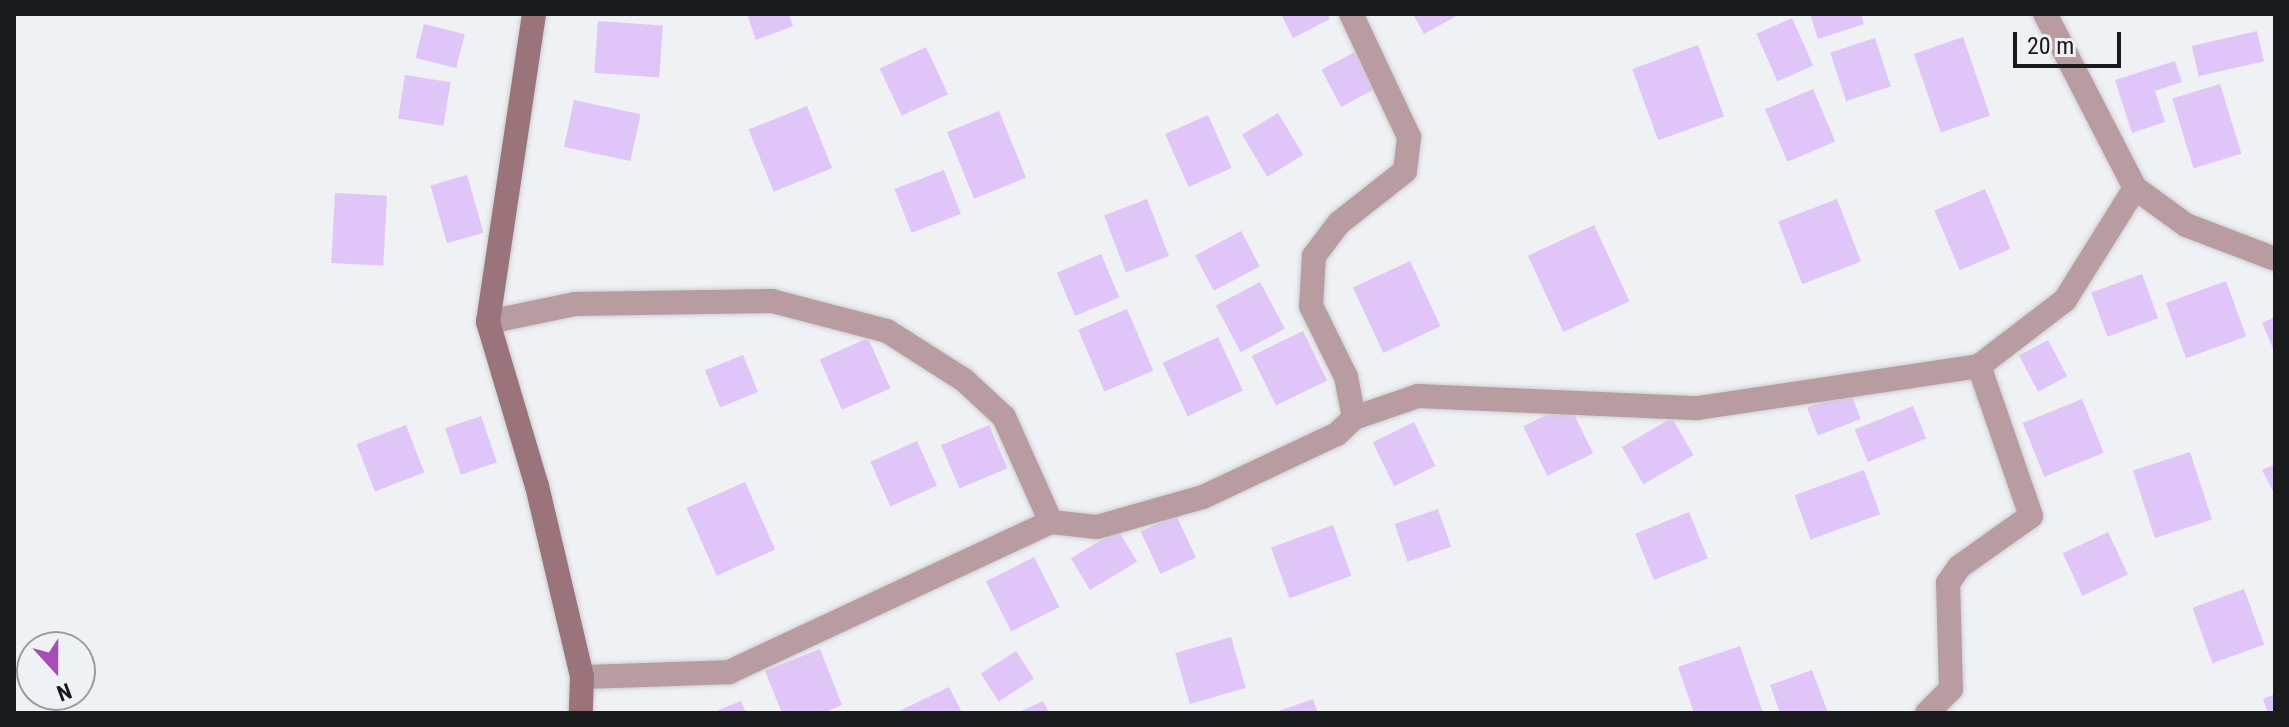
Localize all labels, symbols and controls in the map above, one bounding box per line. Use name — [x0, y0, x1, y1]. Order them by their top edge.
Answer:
scale bar — [2017, 16, 2125, 66]
text: 20 m — [2027, 32, 2074, 60]
north arrow — [16, 631, 96, 711]
text: N — [53, 678, 75, 706]

